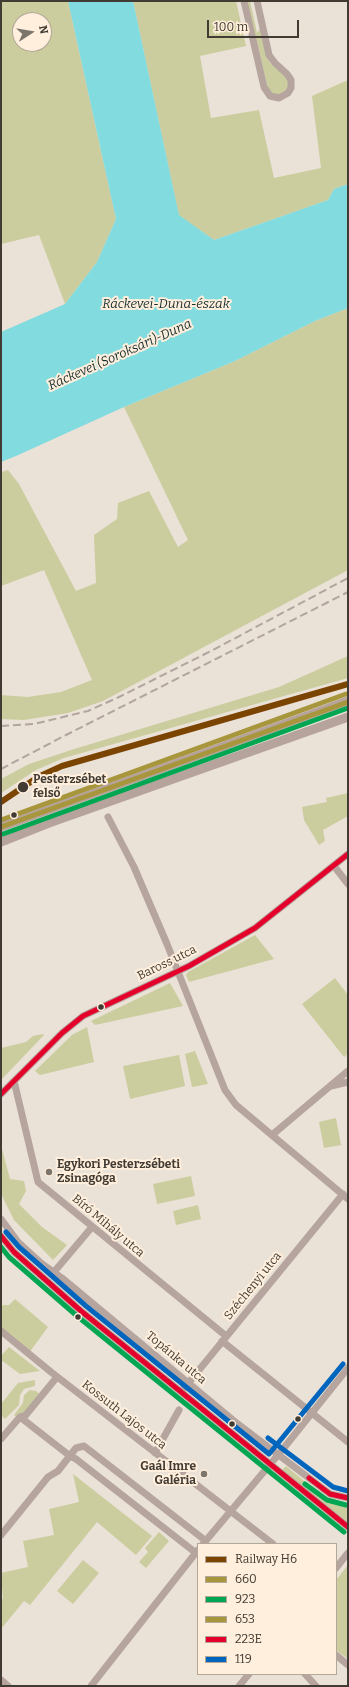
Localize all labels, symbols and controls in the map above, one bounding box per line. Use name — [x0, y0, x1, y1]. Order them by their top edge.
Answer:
north arrow — [12, 12, 52, 52]
scale bar — [209, 12, 301, 38]
text: 100 m — [214, 20, 248, 34]
text: N — [36, 24, 50, 35]
water label: Ráckevei-Duna-észak — [102, 296, 230, 312]
water label: Ráckevei (Soroksári)-Duna — [46, 316, 194, 394]
place label: Pesterzsébet felső — [33, 773, 106, 801]
marker: Pesterzsébet felső — [16, 780, 30, 794]
unlabelled marker — [9, 810, 19, 820]
street label: Baross utca — [135, 943, 199, 983]
unlabelled marker — [96, 1002, 106, 1012]
place label: Egykori Pesterzsébeti Zsinagóga — [57, 1158, 180, 1186]
marker: Egykori Pesterzsébeti Zsinagóga — [44, 1167, 54, 1177]
street label: Bíró Mihály utca — [69, 1192, 147, 1260]
street label: Széchenyi utca — [221, 1249, 285, 1323]
unlabelled marker — [73, 1312, 83, 1322]
street label: Topánka utca — [143, 1329, 209, 1387]
street label: Kossuth Lajos utca — [79, 1378, 169, 1452]
unlabelled marker — [293, 1414, 303, 1424]
unlabelled marker — [227, 1419, 237, 1429]
place label: Gaál Imre Galéria — [140, 1460, 196, 1488]
marker: Gaál Imre Galéria — [199, 1469, 209, 1479]
legend — [197, 1543, 337, 1675]
text: Railway H6 — [235, 1552, 297, 1566]
text: 660 — [235, 1572, 257, 1586]
text: 923 — [235, 1592, 255, 1606]
text: 653 — [235, 1612, 255, 1626]
text: 223E — [235, 1632, 262, 1646]
text: 119 — [235, 1652, 252, 1666]

